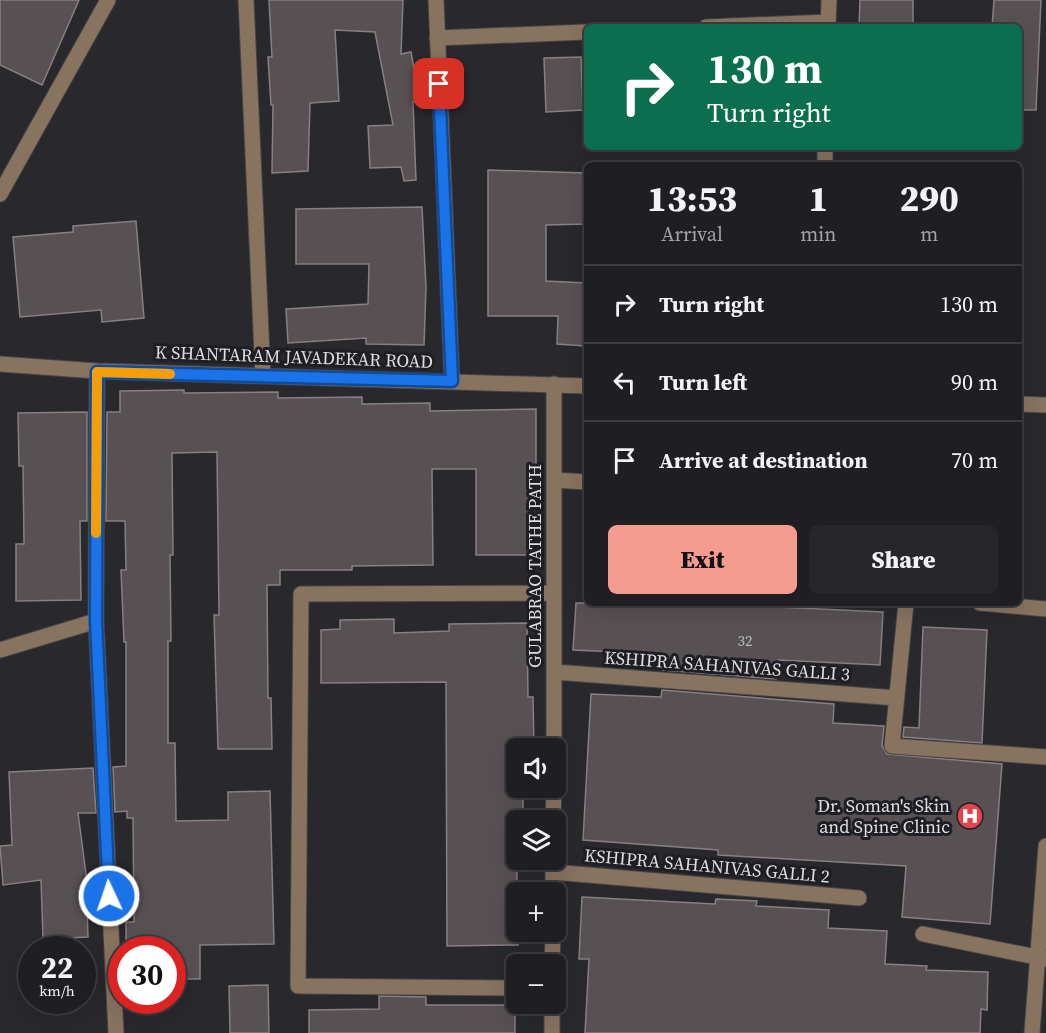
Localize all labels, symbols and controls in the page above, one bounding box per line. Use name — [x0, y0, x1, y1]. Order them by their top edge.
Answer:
text: 130 m — [707, 39, 822, 97]
icon: right — [608, 48, 686, 126]
pin — [413, 58, 464, 109]
icon: arrive — [422, 67, 455, 100]
text: Turn right — [707, 94, 831, 131]
text: 13:53 — [647, 174, 737, 223]
text: 1 — [808, 174, 828, 223]
text: 290 — [899, 174, 959, 223]
text: Arrival — [661, 220, 723, 248]
text: min — [800, 220, 836, 248]
text: m — [920, 220, 938, 248]
icon: right — [608, 288, 641, 321]
text: Turn right — [659, 289, 764, 319]
text: 130 m — [940, 289, 998, 319]
street label: K SHANTARAM JAVADEKAR ROAD — [154, 339, 434, 374]
icon: left — [608, 366, 641, 399]
text: Turn left — [659, 367, 747, 397]
text: 90 m — [951, 367, 998, 397]
icon: arrive — [608, 444, 641, 477]
text: Arrive at destination — [659, 445, 868, 475]
text: 70 m — [951, 445, 998, 475]
street label: GULABRAO TATHE PATH — [522, 464, 547, 668]
button: Exit — [608, 525, 797, 594]
button: Share — [809, 525, 998, 594]
house number: 32 — [737, 630, 753, 651]
street label: KSHIPRA SAHANIVAS GALLI 3 — [603, 644, 851, 687]
map controls — [506, 738, 566, 1014]
button: sound — [506, 738, 566, 798]
place label: Dr. Soman's Skin and Spine Clinic — [817, 793, 950, 839]
hospital icon: Dr. Soman's Skin and Spine Clinic — [955, 801, 985, 831]
button: layers — [506, 810, 566, 870]
street label: KSHIPRA SAHANIVAS GALLI 2 — [583, 842, 831, 889]
position arrow — [77, 864, 141, 928]
button: + — [506, 882, 566, 942]
speed limit sign: 30 — [108, 936, 186, 1014]
text: 22 — [41, 947, 73, 988]
button: − — [506, 954, 566, 1014]
text: km/h — [39, 980, 75, 1001]

